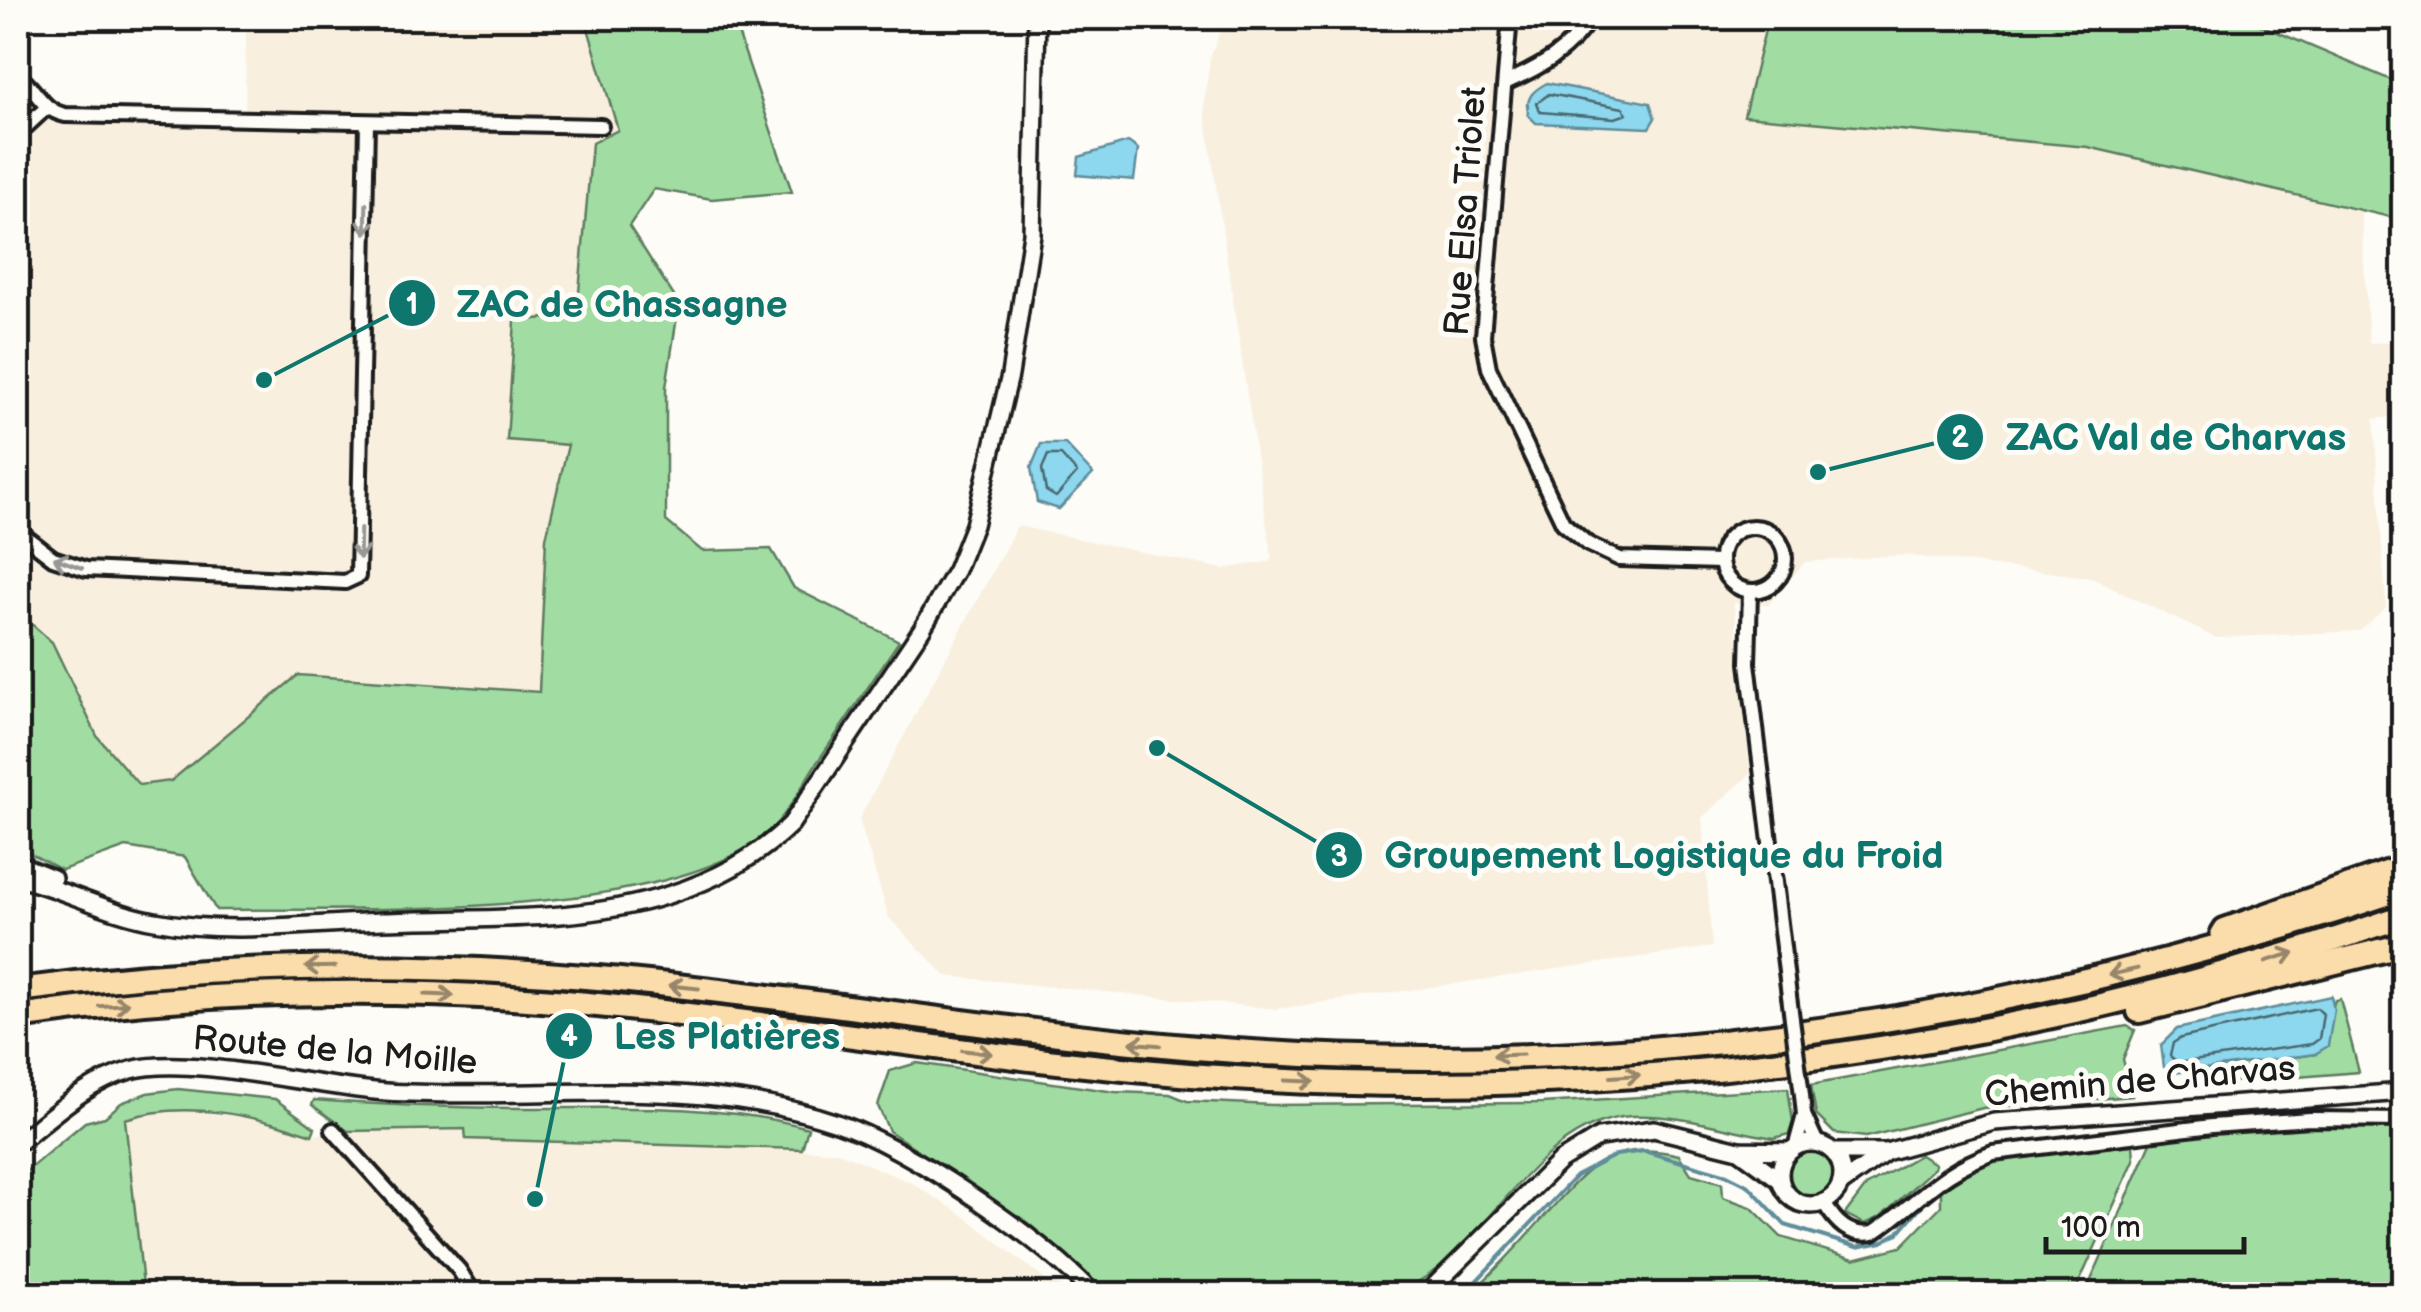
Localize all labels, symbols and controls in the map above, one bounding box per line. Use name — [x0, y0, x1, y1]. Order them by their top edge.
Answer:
street label: Rue Elsa Triolet — [1436, 85, 1496, 337]
one-way arrow — [356, 203, 375, 235]
callout: ZAC de Chassagne — [387, 269, 808, 337]
text: ZAC de Chassagne — [456, 283, 788, 328]
text: 1 — [406, 287, 418, 323]
callout: ZAC Val de Charvas — [1935, 403, 2367, 471]
text: ZAC Val de Charvas — [2006, 416, 2346, 461]
text: 2 — [1951, 420, 1969, 456]
one-way arrow — [350, 526, 370, 559]
one-way arrow — [54, 553, 85, 571]
callout: Groupement Logistique du Froid — [1314, 821, 1963, 889]
text: Groupement Logistique du Froid — [1385, 834, 1943, 879]
text: 3 — [1330, 839, 1348, 875]
one-way arrow — [2264, 947, 2295, 965]
one-way arrow — [304, 958, 336, 976]
one-way arrow — [2108, 964, 2140, 982]
one-way arrow — [668, 977, 701, 996]
one-way arrow — [422, 986, 454, 1005]
one-way arrow — [98, 996, 130, 1015]
callout: Les Platières — [544, 1002, 860, 1070]
text: Les Platières — [614, 1015, 840, 1060]
street label: Route de la Moille — [191, 1017, 479, 1085]
text: 4 — [560, 1019, 578, 1055]
one-way arrow — [1130, 1034, 1162, 1053]
one-way arrow — [960, 1043, 992, 1062]
one-way arrow — [1493, 1046, 1525, 1065]
street label: Chemin de Charvas — [1983, 1047, 2297, 1117]
one-way arrow — [1609, 1066, 1641, 1085]
one-way arrow — [1284, 1072, 1316, 1091]
scale bar — [2046, 1192, 2244, 1254]
text: 100 m — [2061, 1210, 2141, 1246]

